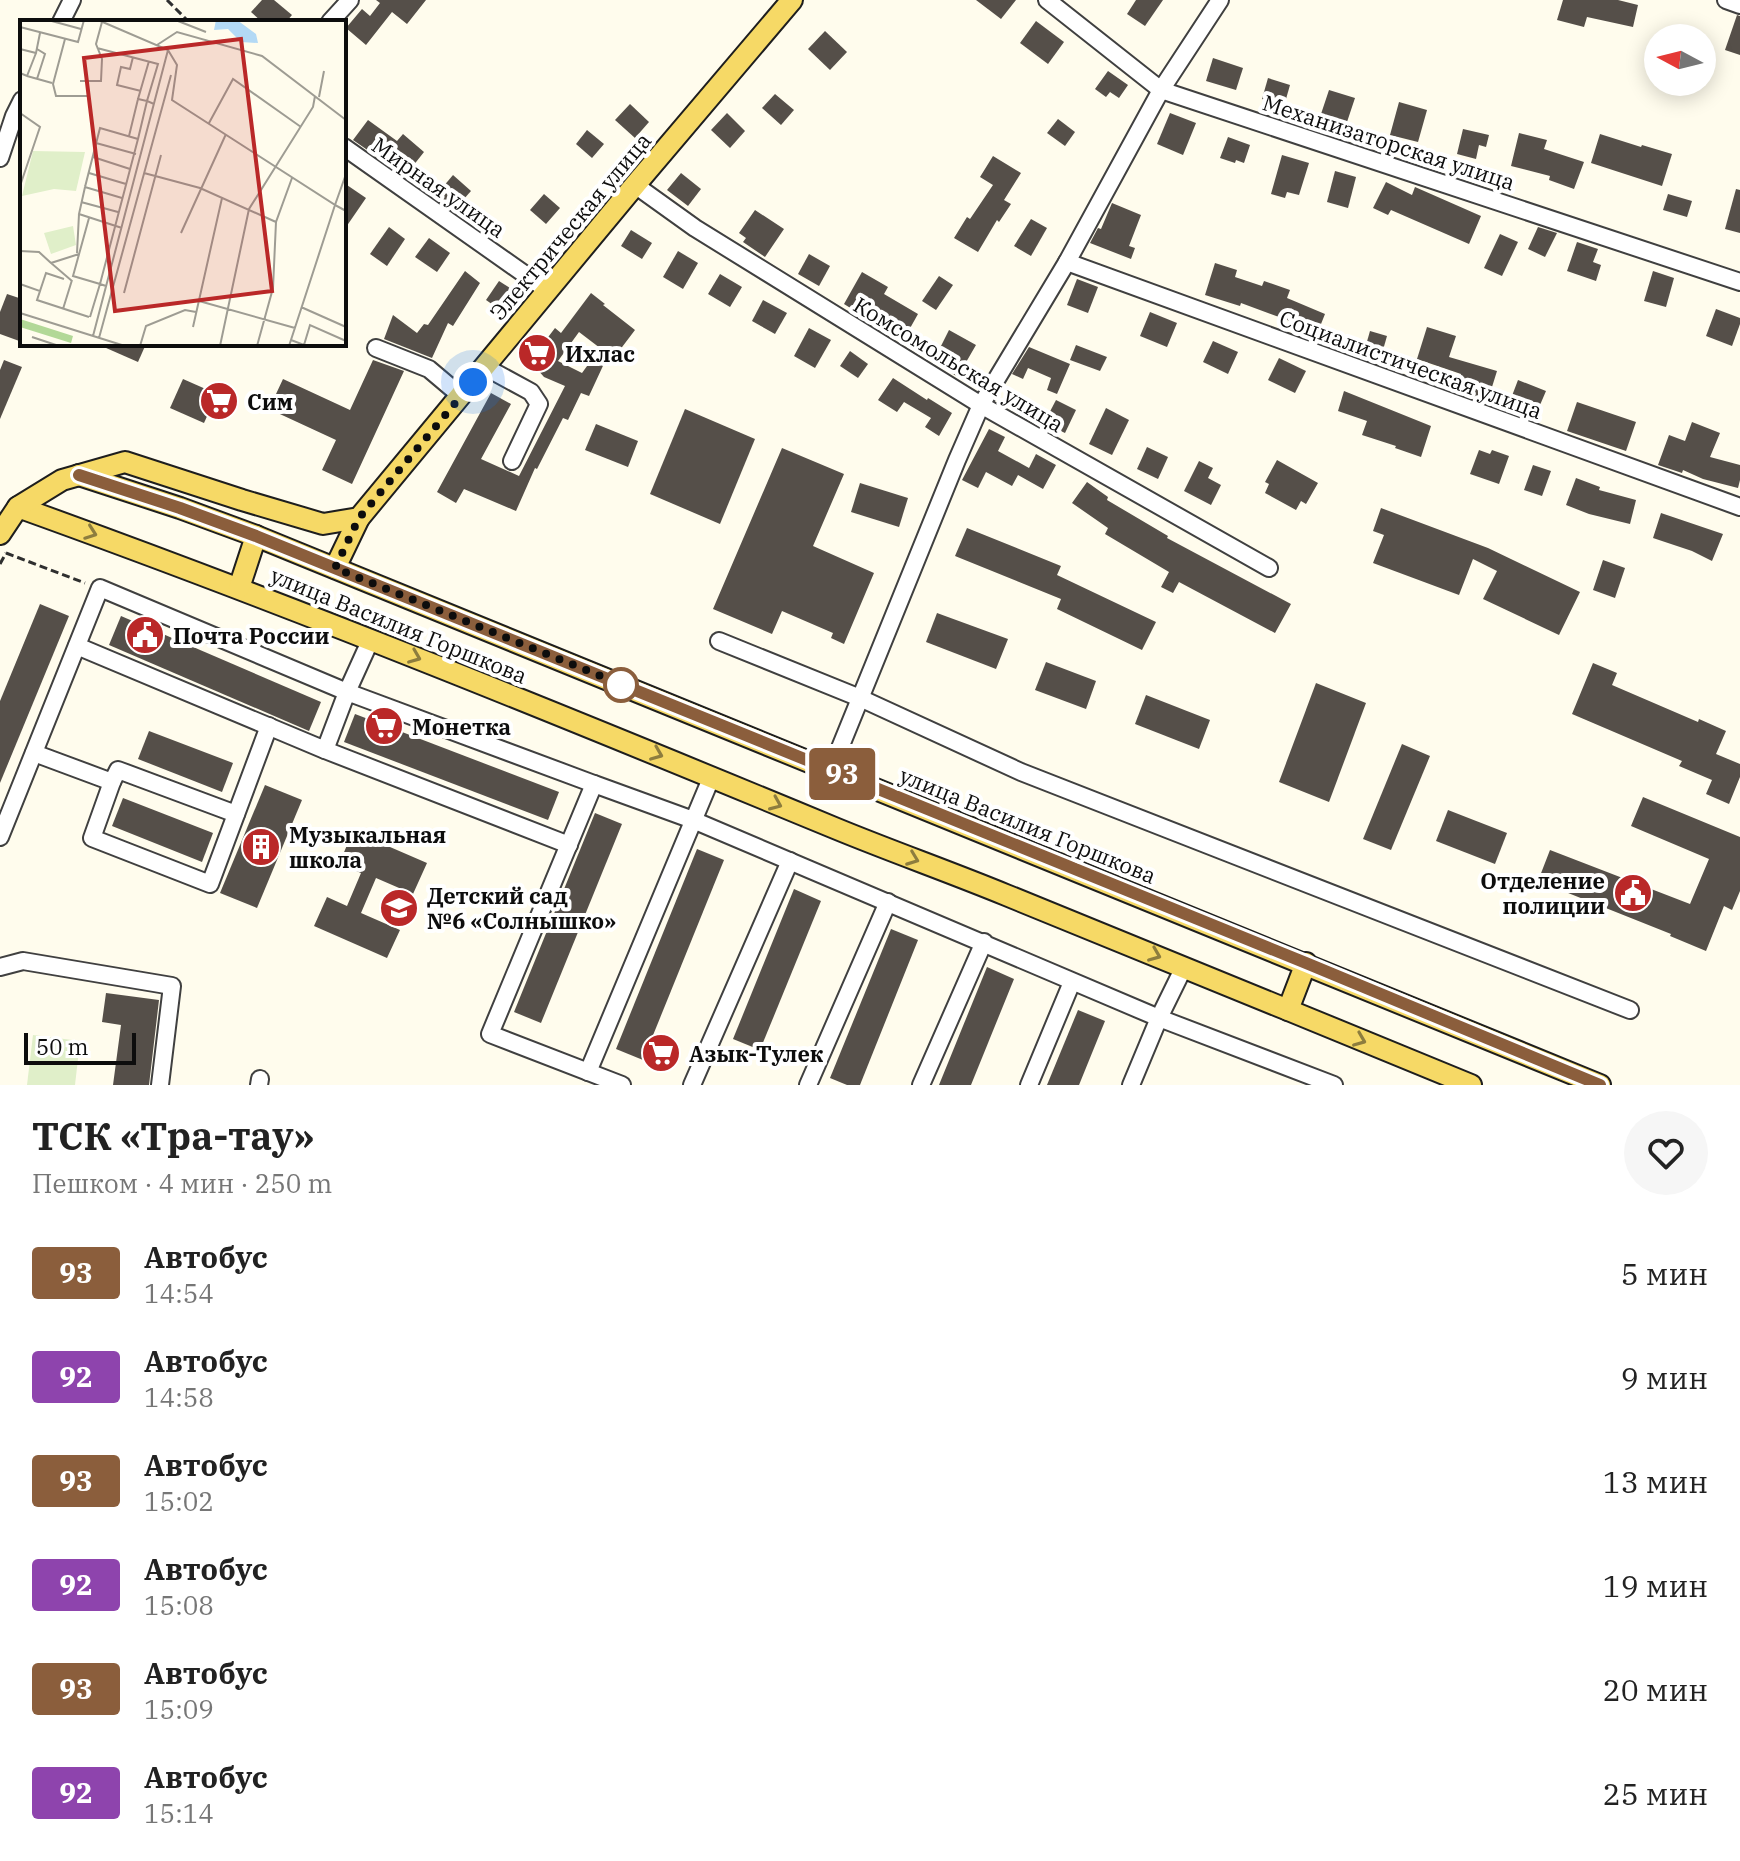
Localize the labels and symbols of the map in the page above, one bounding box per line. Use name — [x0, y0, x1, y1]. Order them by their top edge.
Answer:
inset map — [20, 20, 346, 346]
north arrow — [1644, 24, 1716, 96]
street label: Механизаторская улица — [1259, 87, 1519, 197]
street label: Электрическая улица — [483, 126, 657, 326]
street label: Мирная улица — [366, 130, 512, 244]
street label: Комсомольская улица — [848, 290, 1070, 438]
street label: Социалистическая улица — [1276, 303, 1546, 425]
supermarket icon: Ихлас — [516, 332, 558, 374]
place label: Ихлас — [565, 339, 635, 368]
your location — [453, 362, 493, 402]
supermarket icon: Сим — [198, 380, 240, 422]
place label: Сим — [247, 387, 293, 416]
one-way arrow — [84, 523, 98, 540]
street label: улица Василия Горшкова — [266, 560, 532, 690]
public building icon: Почта России — [124, 614, 166, 656]
place label: Почта России — [173, 621, 330, 650]
one-way arrow — [407, 647, 421, 664]
unlabelled marker — [604, 668, 638, 702]
supermarket icon: Монетка — [363, 705, 405, 747]
place label: Монетка — [412, 712, 511, 741]
one-way arrow — [649, 744, 663, 761]
line badge: 93 — [806, 748, 878, 800]
street label: улица Василия Горшкова — [895, 760, 1161, 890]
one-way arrow — [768, 794, 782, 810]
place label: Музыкальная школа — [289, 820, 446, 874]
building icon: Музыкальная школа — [240, 826, 282, 868]
one-way arrow — [905, 849, 919, 866]
place label: Отделение полиции — [1480, 866, 1605, 920]
public building icon: Отделение полиции — [1612, 872, 1654, 914]
place label: Детский сад №6 «Солнышко» — [427, 881, 616, 935]
school or university icon: Детский сад №6 «Солнышко» — [378, 887, 420, 929]
one-way arrow — [1147, 946, 1161, 962]
scale bar — [24, 1029, 136, 1065]
one-way arrow — [1352, 1030, 1366, 1046]
supermarket icon: Азык-Тулек — [640, 1032, 682, 1074]
place label: Азык-Тулек — [689, 1039, 824, 1068]

